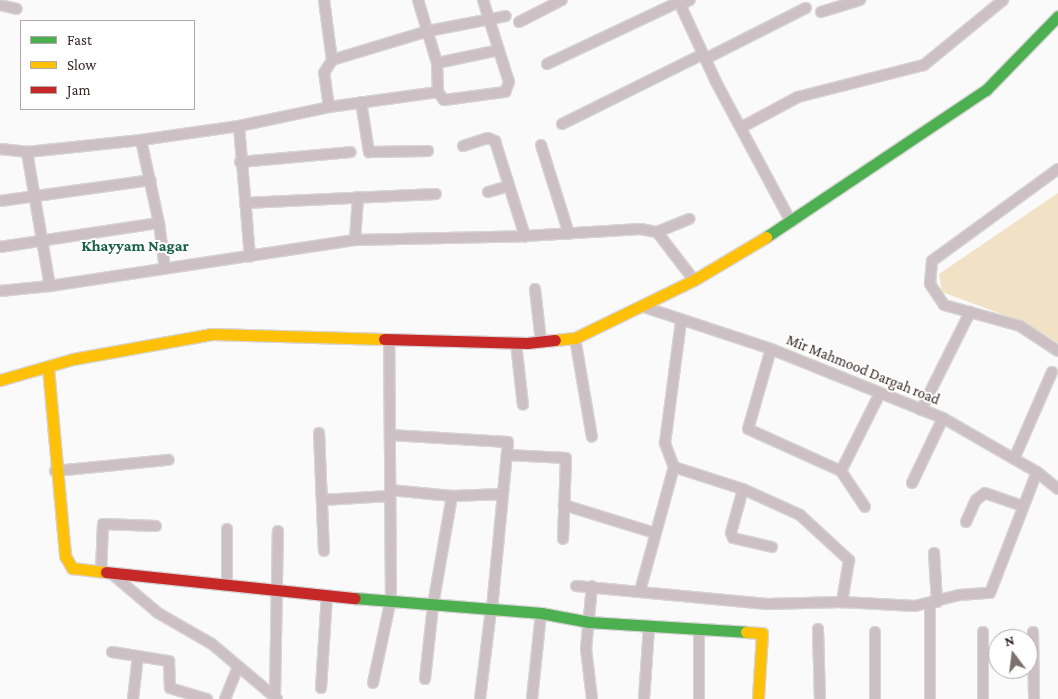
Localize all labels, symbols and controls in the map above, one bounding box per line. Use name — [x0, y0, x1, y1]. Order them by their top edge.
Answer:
legend — [20, 20, 195, 110]
text: Fast — [67, 32, 92, 48]
text: Slow — [67, 57, 96, 73]
text: Jam — [67, 82, 90, 98]
district label: Khayyam Nagar — [81, 236, 189, 256]
street label: Mir Mahmood Dargah road — [784, 331, 942, 409]
north arrow — [988, 629, 1038, 679]
text: N — [1003, 632, 1016, 649]

